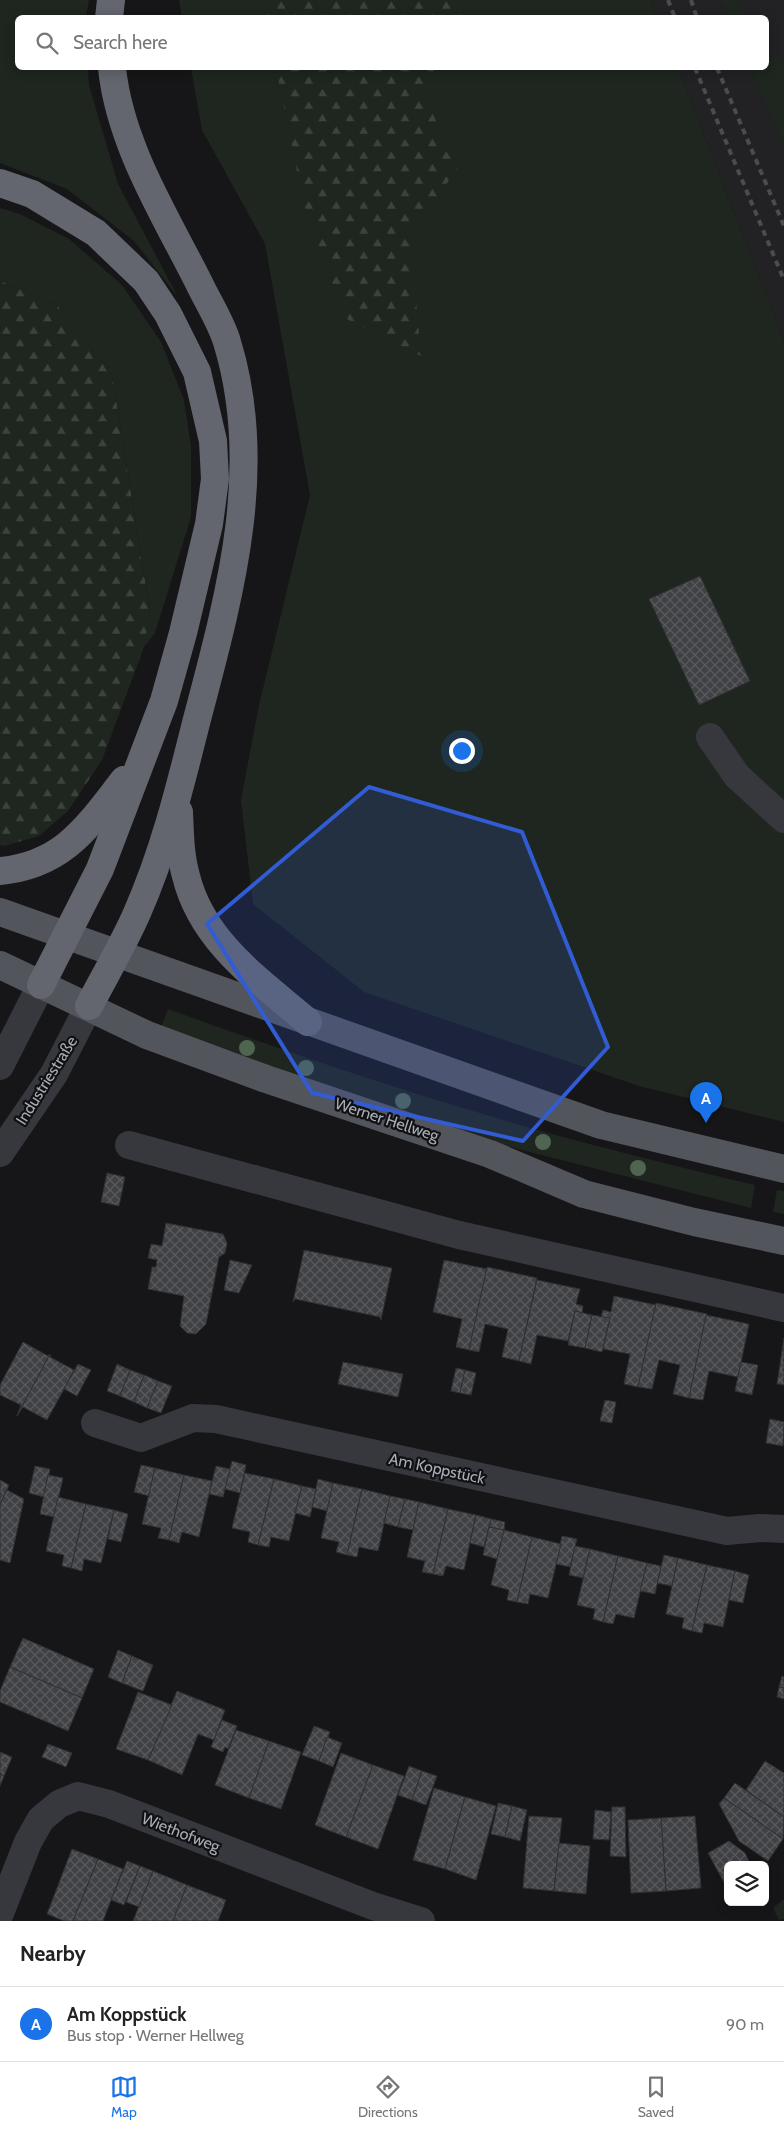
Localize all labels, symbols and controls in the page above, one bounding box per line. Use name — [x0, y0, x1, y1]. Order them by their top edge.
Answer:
search box — [15, 15, 769, 70]
icon: search — [33, 29, 61, 57]
text: Search here — [73, 31, 167, 54]
your location — [449, 738, 475, 764]
street label: Industriestraße — [12, 1032, 81, 1128]
pin: A — [690, 1082, 722, 1123]
street label: Werner Hellweg — [333, 1094, 442, 1146]
street label: Am Koppstück — [387, 1449, 487, 1488]
street label: Wiethofweg — [139, 1809, 224, 1856]
map controls — [724, 1861, 769, 1906]
button: layers — [724, 1861, 769, 1906]
text: Nearby — [20, 1941, 86, 1966]
text: Am Koppstück — [67, 2003, 186, 2026]
text: A — [31, 2015, 41, 2034]
text: 90 m — [726, 2015, 764, 2034]
text: Bus stop · Werner Hellweg — [67, 2026, 244, 2045]
tab: Map — [110, 2073, 138, 2121]
tab: Directions — [358, 2073, 418, 2121]
tab: Saved — [638, 2073, 674, 2121]

